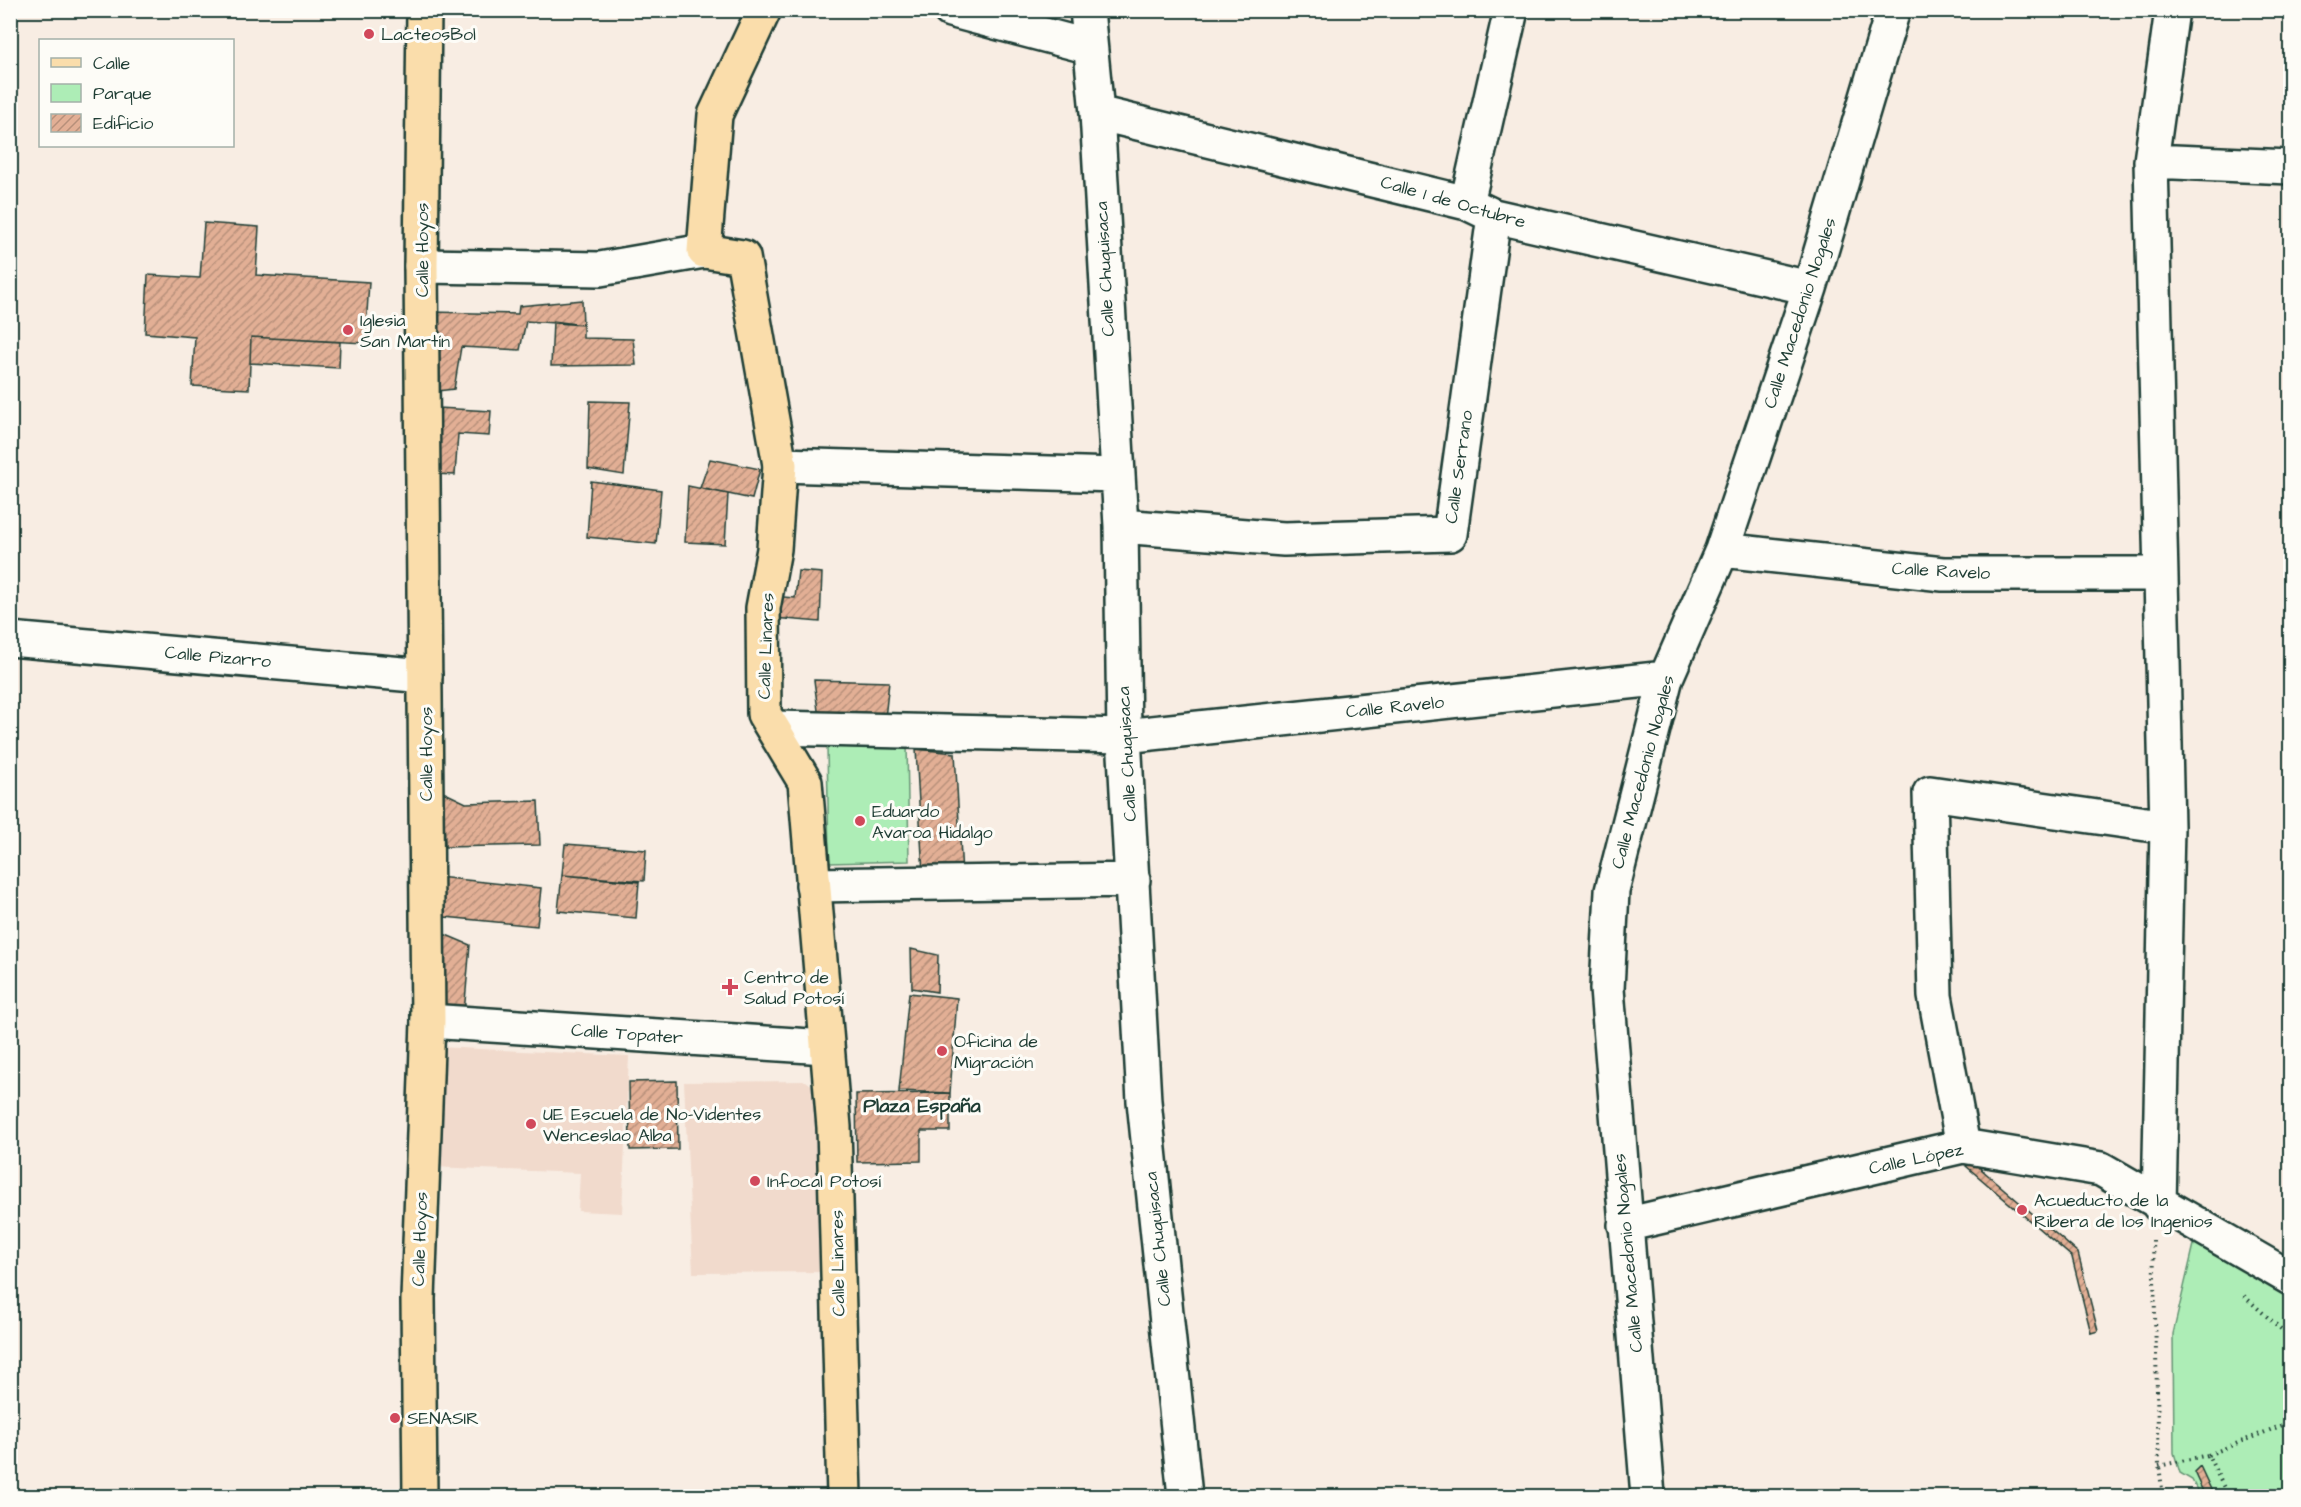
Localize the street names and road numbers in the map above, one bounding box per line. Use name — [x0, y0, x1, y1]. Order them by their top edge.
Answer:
street label: Calle 1 de Octubre — [1378, 169, 1529, 235]
street label: Calle Chuquisaca — [1089, 201, 1121, 337]
street label: Calle Hoyos — [410, 203, 436, 297]
street label: Calle Macedonio Nogales — [1757, 214, 1844, 412]
street label: Calle Serrano — [1439, 409, 1479, 525]
street label: Calle Ravelo — [1891, 556, 1991, 586]
street label: Calle Linares — [752, 592, 780, 700]
street label: Calle Pizarro — [164, 640, 272, 674]
street label: Calle Macedonio Nogales — [1605, 672, 1682, 872]
street label: Calle Chuquisaca — [1111, 686, 1143, 822]
street label: Calle Ravelo — [1345, 689, 1445, 725]
street label: Calle Hoyos — [414, 707, 440, 801]
street label: Calle Topater — [570, 1018, 684, 1050]
street label: Calle López — [1867, 1137, 1966, 1181]
street label: Calle Macedonio Nogales — [1607, 1152, 1650, 1353]
street label: Calle Chuquisaca — [1139, 1170, 1177, 1308]
street label: Calle Hoyos — [406, 1191, 435, 1287]
street label: Calle Linares — [825, 1210, 851, 1316]

